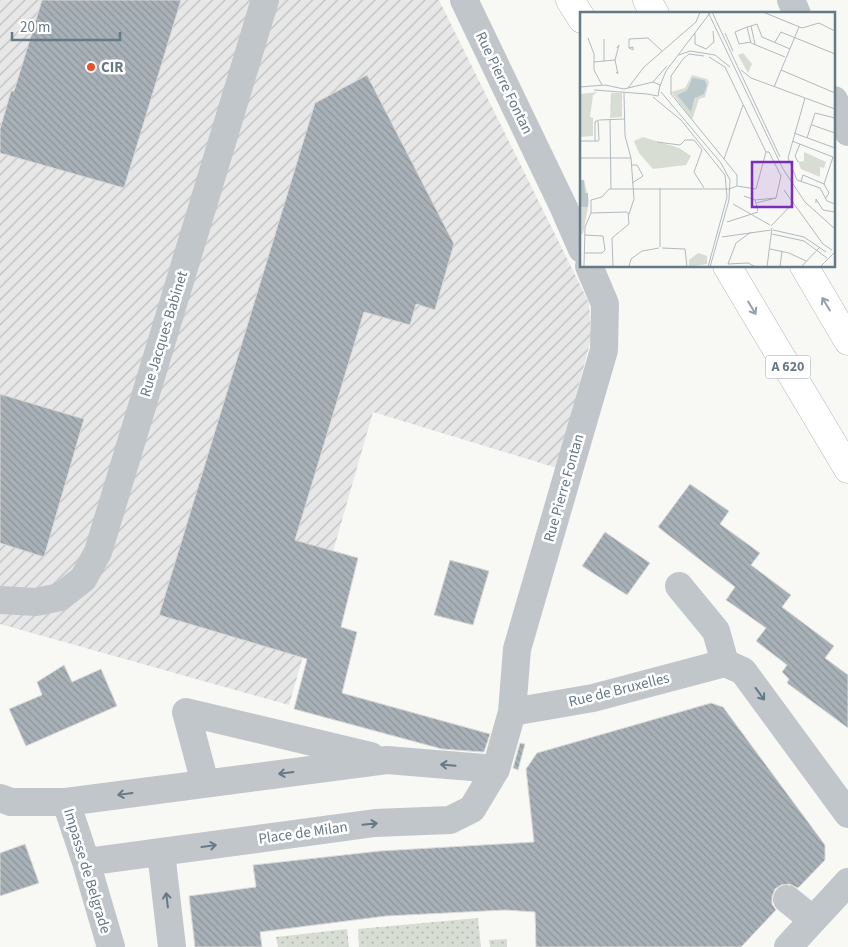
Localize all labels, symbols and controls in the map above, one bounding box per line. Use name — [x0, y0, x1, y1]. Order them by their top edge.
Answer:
scale bar — [12, 10, 120, 42]
inset map — [580, 12, 836, 268]
text: 20 m — [20, 17, 50, 38]
street label: Rue Pierre Fontan — [470, 28, 538, 138]
place label: CIR — [101, 57, 123, 78]
marker: CIR — [85, 61, 97, 73]
street label: Rue Jacques Babinet — [135, 269, 193, 399]
one-way arrow — [821, 296, 831, 311]
one-way arrow — [748, 301, 758, 315]
road number: A 620 — [766, 356, 810, 378]
street label: Rue Pierre Fontan — [539, 432, 589, 544]
street label: Rue de Bruxelles — [566, 667, 672, 713]
one-way arrow — [755, 687, 765, 701]
one-way arrow — [440, 760, 456, 770]
one-way arrow — [279, 768, 295, 778]
one-way arrow — [118, 789, 134, 799]
street label: Impasse de Belgrade — [58, 806, 116, 936]
street label: Place de Milan — [257, 816, 349, 850]
one-way arrow — [362, 819, 378, 829]
one-way arrow — [201, 841, 217, 851]
one-way arrow — [161, 892, 171, 908]

